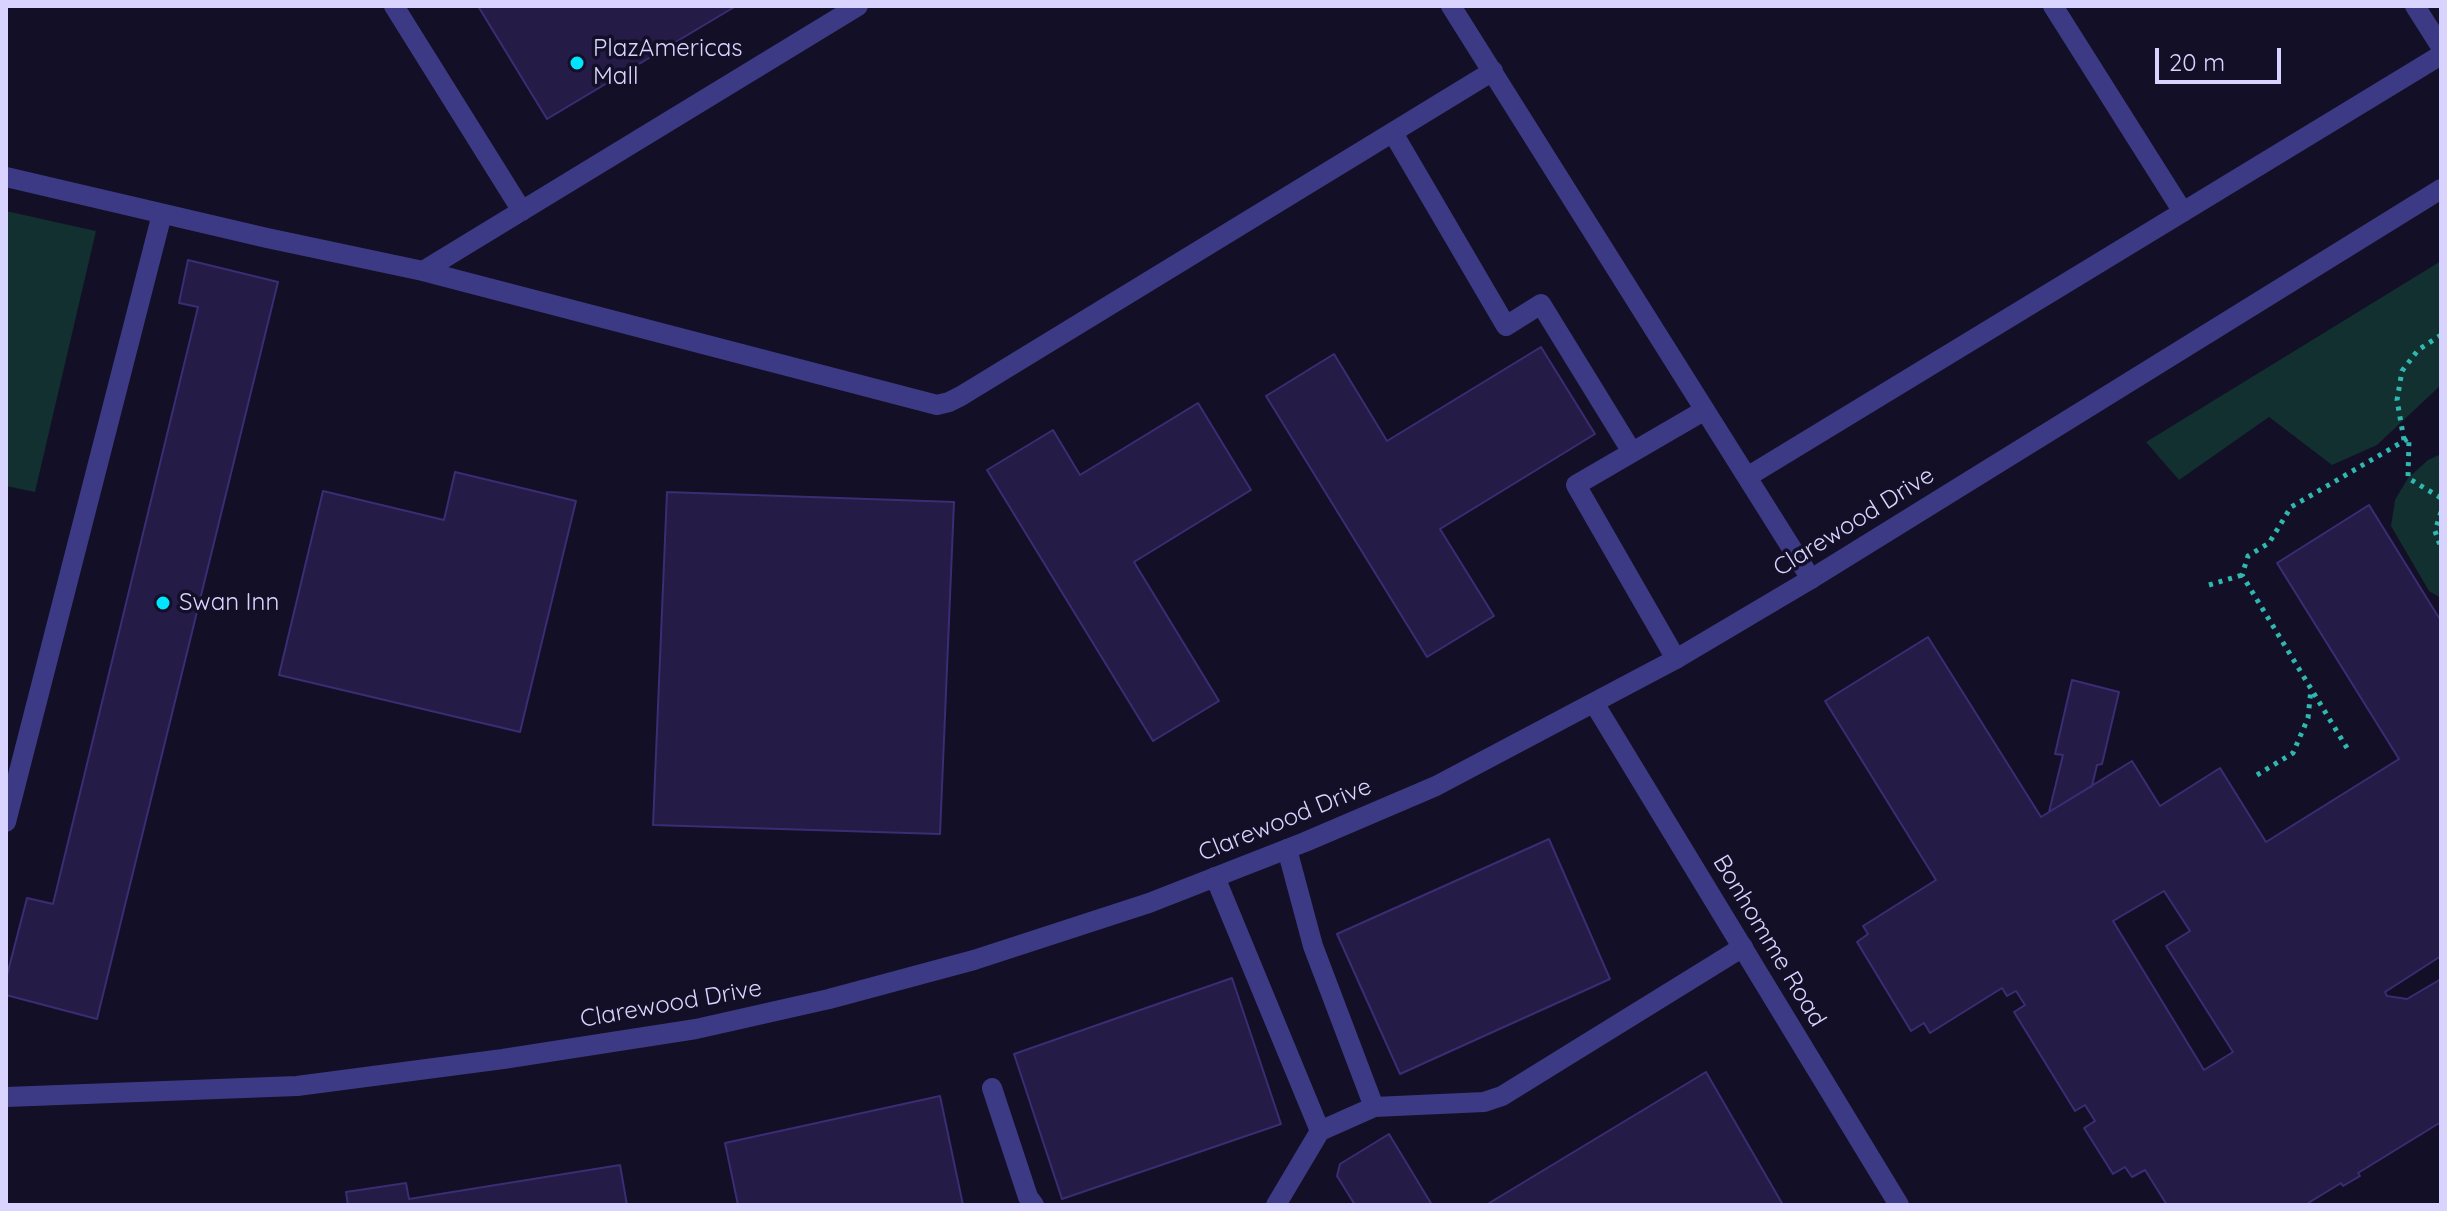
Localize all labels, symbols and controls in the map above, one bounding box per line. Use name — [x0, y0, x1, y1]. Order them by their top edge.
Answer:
scale bar — [2159, 32, 2285, 82]
place label: PlazAmericas Mall — [593, 35, 742, 91]
text: 20 m — [2169, 47, 2225, 77]
marker: PlazAmericas Mall — [568, 54, 586, 72]
street label: Clarewood Drive — [1768, 461, 1940, 583]
place label: Swan Inn — [179, 589, 279, 617]
marker: Swan Inn — [154, 594, 172, 612]
street label: Clarewood Drive — [1194, 772, 1376, 868]
street label: Bonhomme Road — [1706, 850, 1832, 1032]
street label: Clarewood Drive — [578, 974, 764, 1034]

